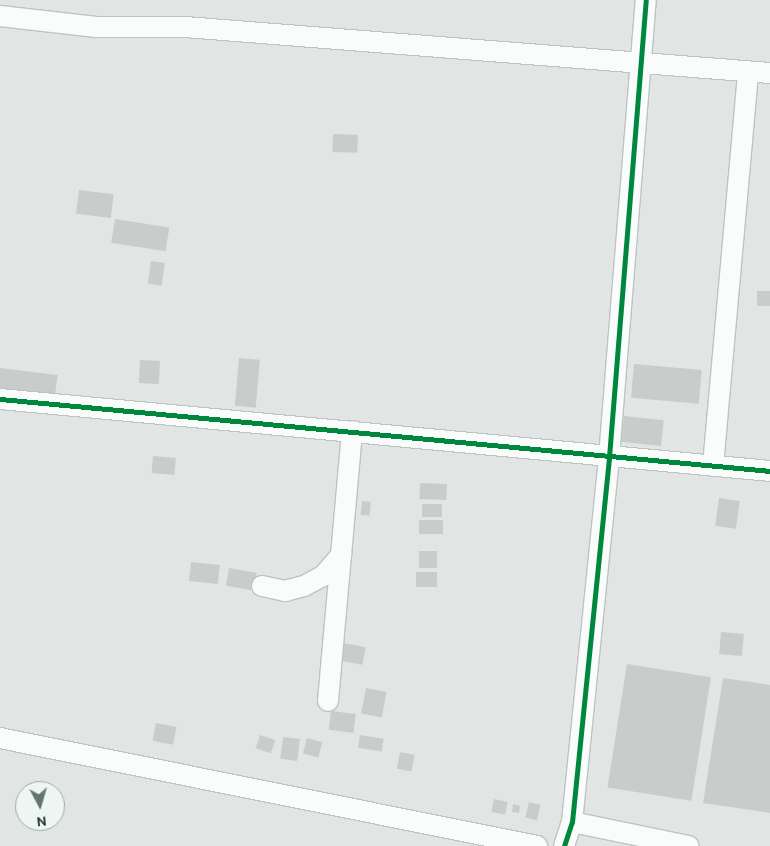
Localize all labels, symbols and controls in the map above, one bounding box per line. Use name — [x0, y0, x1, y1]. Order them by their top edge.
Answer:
north arrow — [15, 781, 65, 831]
text: N — [36, 811, 47, 829]

